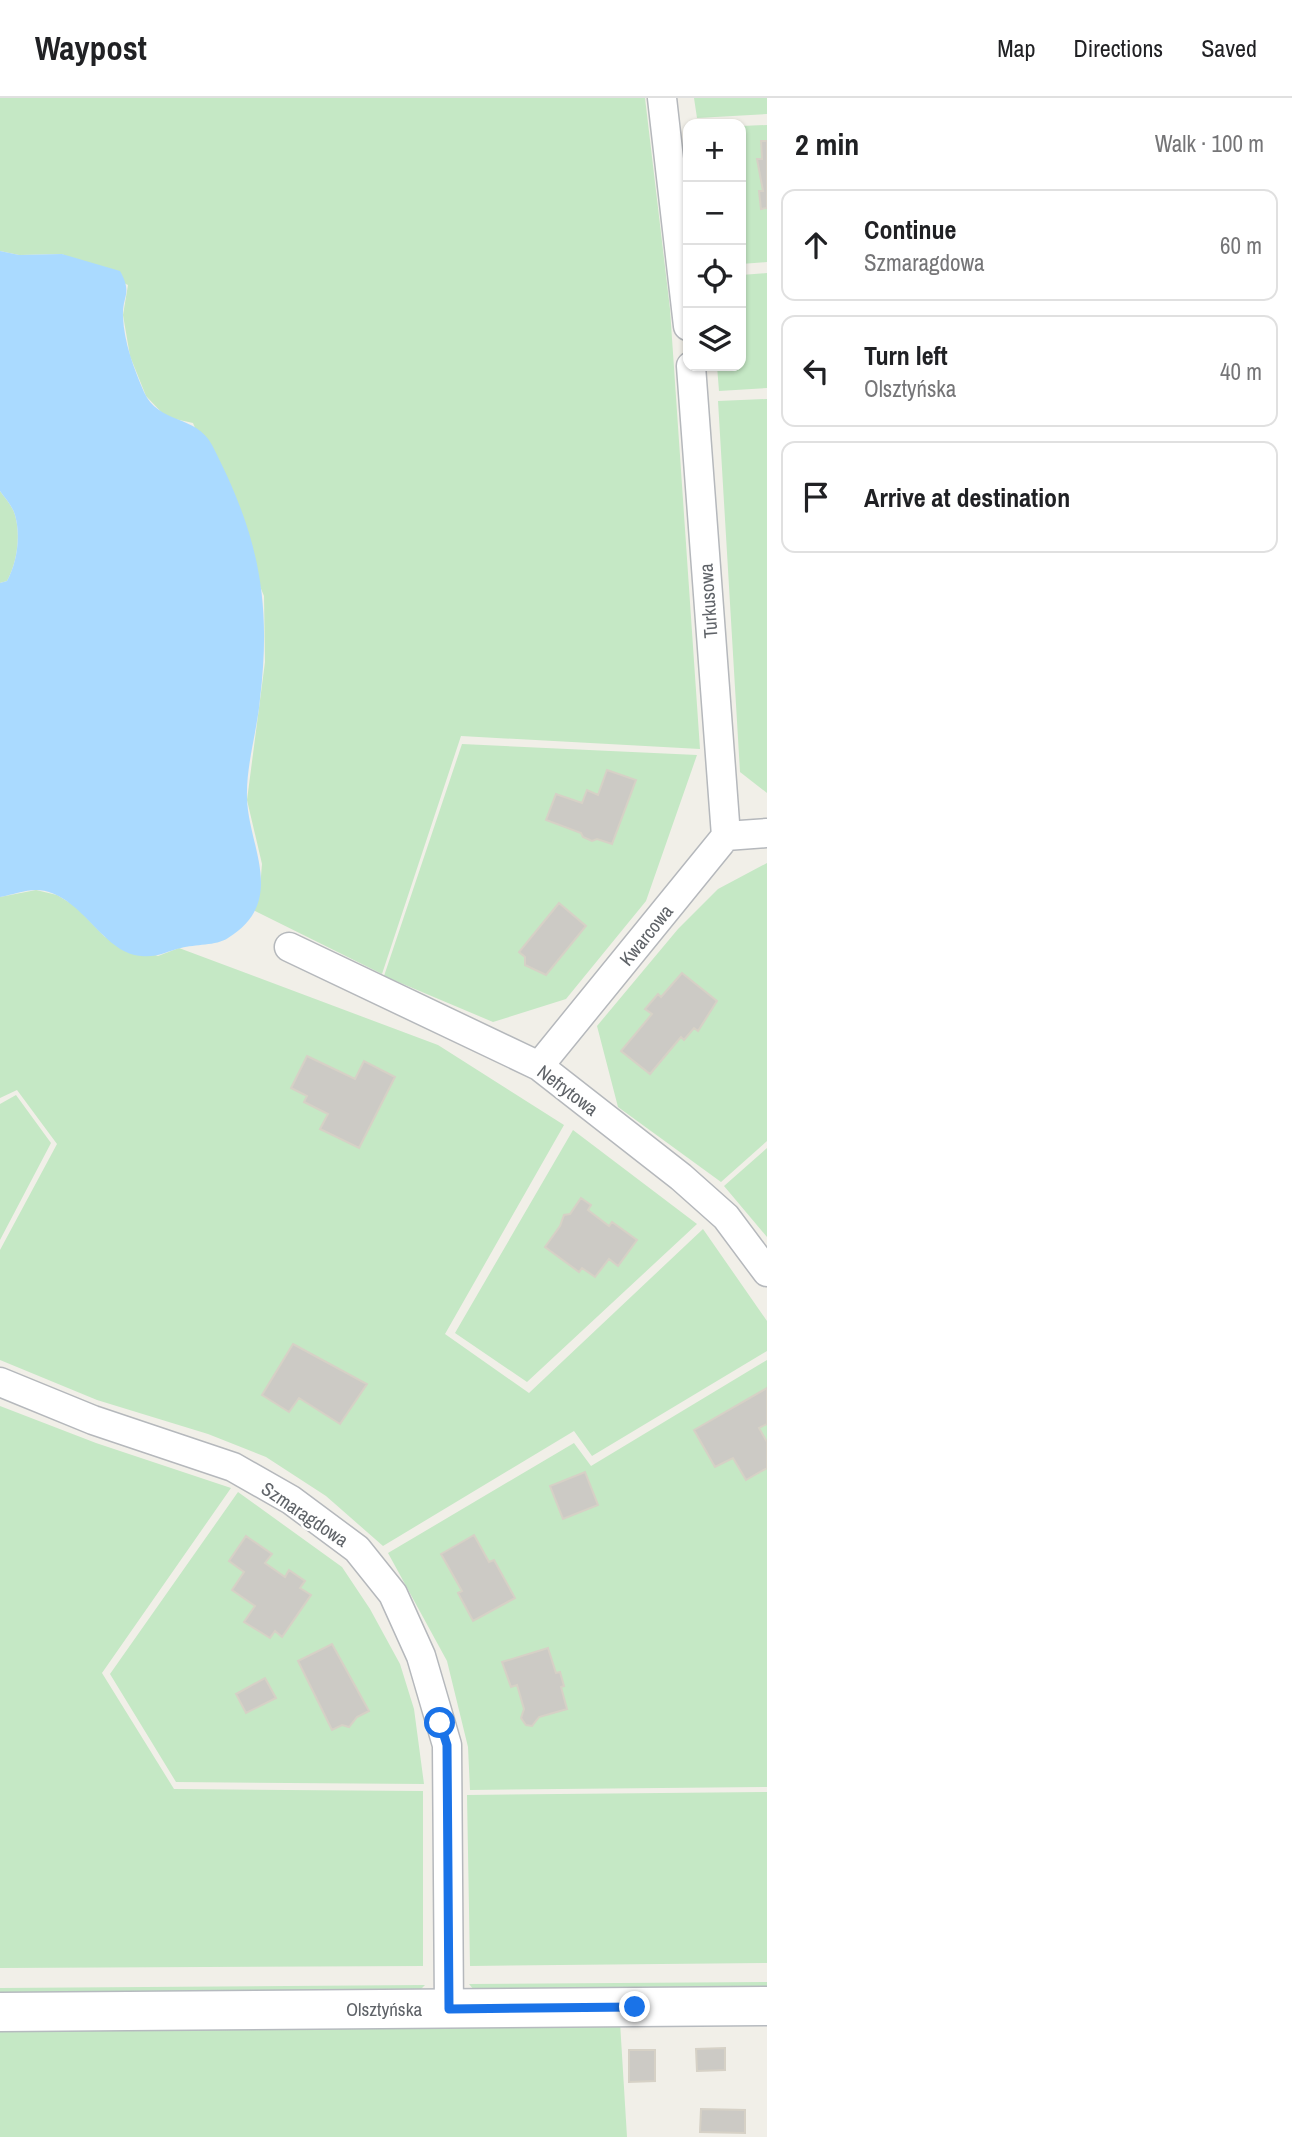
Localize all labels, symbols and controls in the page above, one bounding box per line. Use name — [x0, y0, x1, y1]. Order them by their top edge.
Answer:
text: Waypost — [35, 26, 147, 70]
text: Map — [997, 32, 1035, 64]
text: Directions — [1073, 32, 1163, 64]
text: Saved — [1201, 32, 1257, 64]
map controls — [683, 119, 746, 371]
button: + — [683, 119, 746, 182]
text: 2 min — [795, 124, 859, 164]
text: Walk · 100 m — [1155, 128, 1264, 159]
button: − — [683, 182, 746, 245]
text: Continue — [864, 212, 956, 247]
icon: ahead — [797, 226, 835, 264]
text: 60 m — [1220, 230, 1262, 261]
button: locate — [683, 245, 746, 308]
text: Szmaragdowa — [864, 247, 985, 278]
button: layers — [683, 308, 746, 371]
text: Turn left — [864, 338, 948, 373]
icon: left — [797, 352, 835, 390]
text: 40 m — [1220, 356, 1262, 387]
text: Olsztyńska — [864, 373, 956, 404]
icon: arrive — [797, 478, 835, 516]
text: Arrive at destination — [864, 480, 1070, 515]
street label: Turkusowa — [692, 562, 724, 639]
street label: Kwarcowa — [613, 899, 679, 971]
street label: Nefrytowa — [532, 1059, 604, 1122]
street label: Szmaragdowa — [256, 1475, 354, 1553]
route start — [424, 1707, 455, 1738]
route end — [619, 1991, 650, 2022]
street label: Olsztyńska — [346, 1996, 422, 2022]

